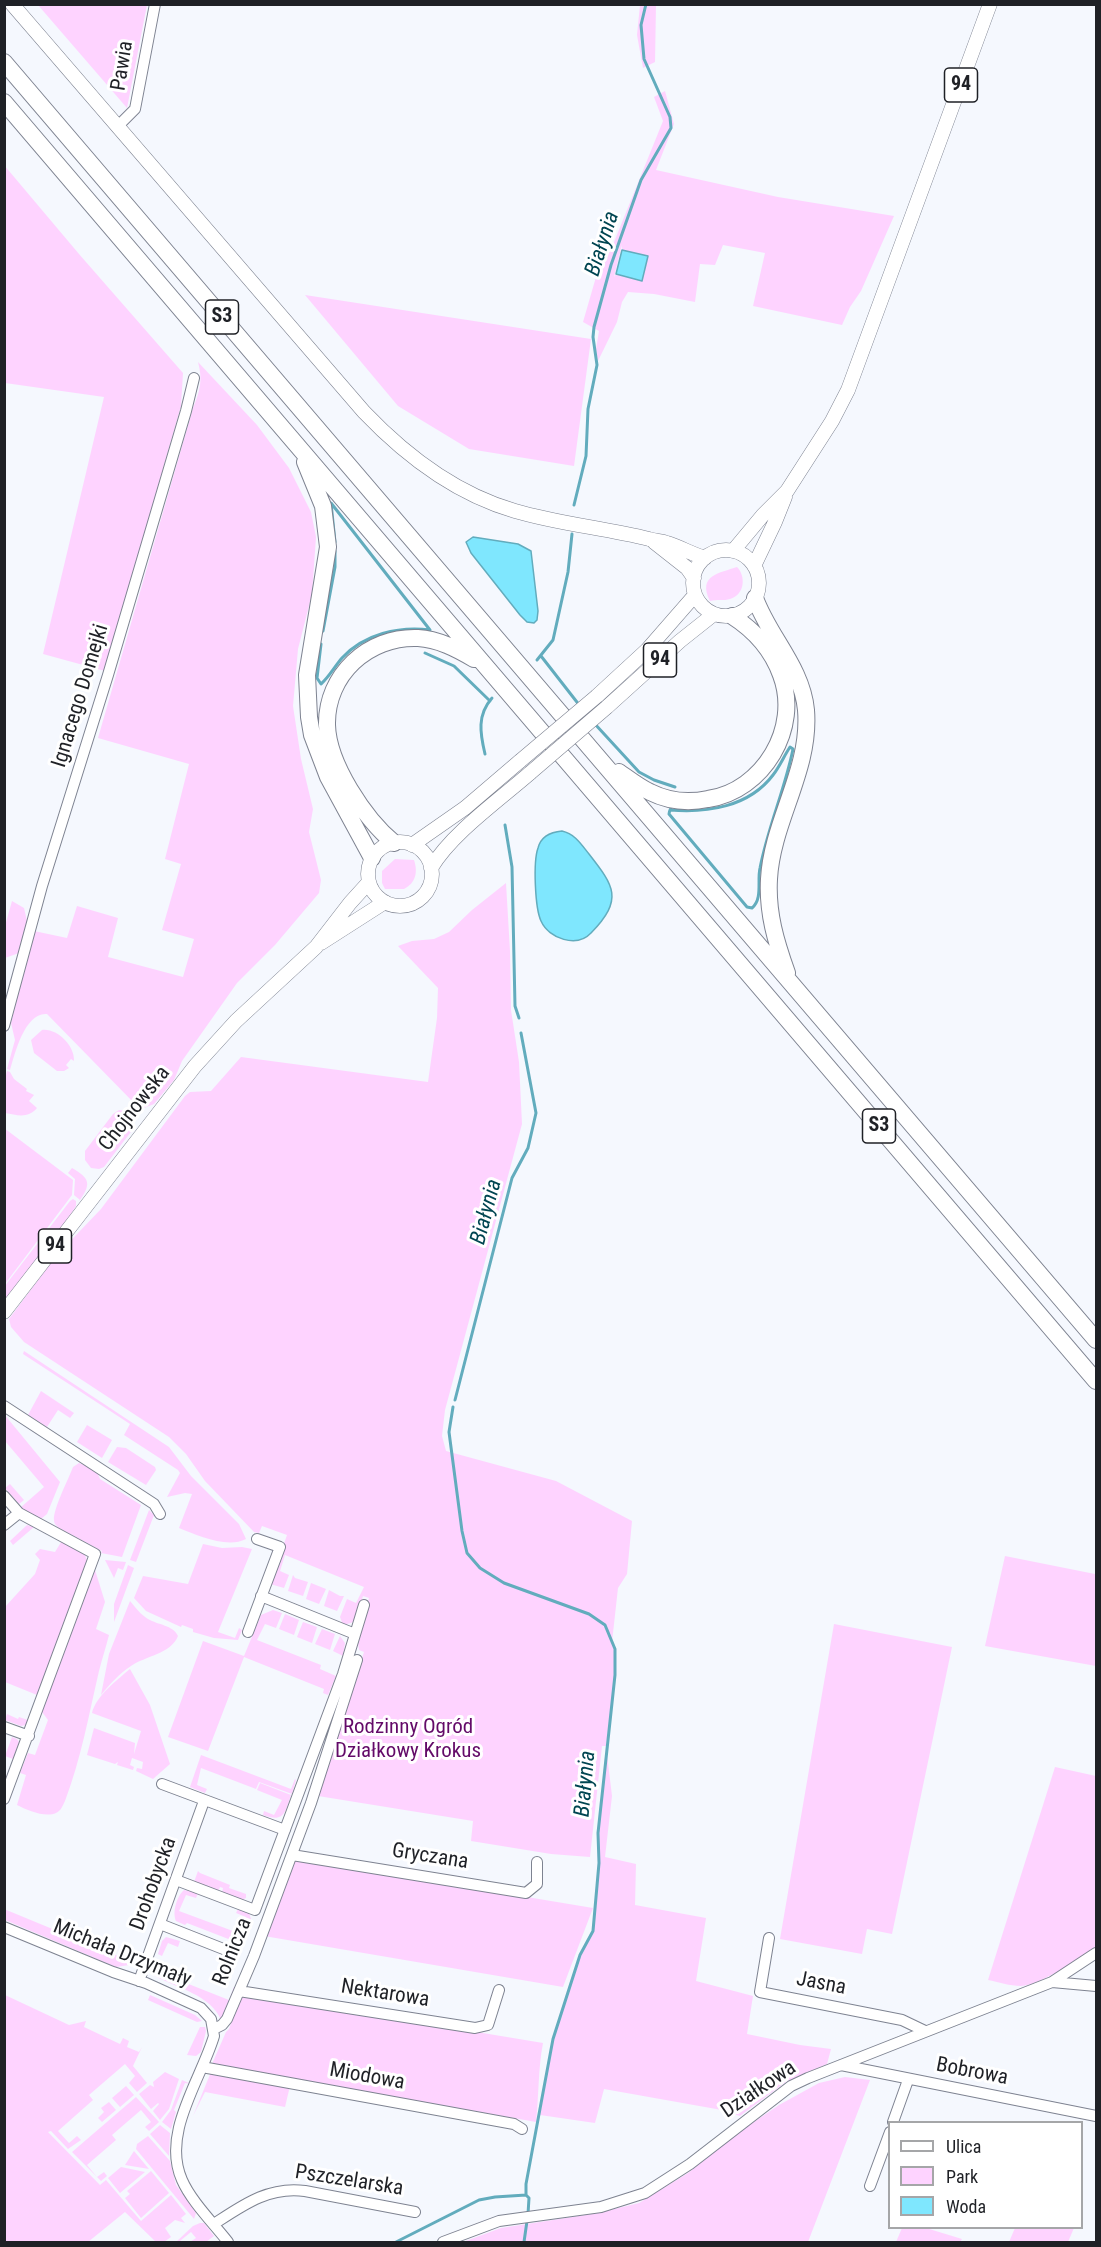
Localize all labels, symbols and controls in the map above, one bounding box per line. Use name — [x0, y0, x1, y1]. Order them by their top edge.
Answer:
street label: Pawia — [107, 39, 139, 93]
road number: 94 — [944, 68, 978, 102]
water label: Białynia — [580, 208, 626, 280]
road number: S3 — [206, 300, 238, 334]
street label: Ignacego Domejki — [47, 621, 115, 771]
road number: 94 — [644, 643, 676, 677]
street label: Chojnowska — [94, 1062, 176, 1156]
road number: S3 — [862, 1109, 896, 1143]
water label: Białynia — [466, 1176, 508, 1248]
road number: 94 — [38, 1229, 72, 1263]
park label: Rodzinny Ogród Działkowy Krokus — [335, 1715, 481, 1765]
water label: Białynia — [570, 1750, 602, 1818]
street label: Drohobycka — [125, 1834, 183, 1934]
street label: Gryczana — [390, 1839, 470, 1875]
street label: Michała Drzymały — [49, 1915, 195, 1993]
street label: Rolnicza — [208, 1915, 258, 1989]
street label: Jasna — [794, 1967, 848, 2001]
street label: Nektarowa — [339, 1975, 431, 2013]
street label: Bobrowa — [934, 2053, 1010, 2091]
street label: Działkowa — [717, 2056, 801, 2124]
street label: Miodowa — [327, 2058, 407, 2096]
legend — [888, 2121, 1083, 2229]
text: Ulica — [946, 2136, 981, 2157]
street label: Pszczelarska — [293, 2160, 405, 2202]
text: Park — [946, 2166, 978, 2187]
text: Woda — [946, 2196, 986, 2217]

